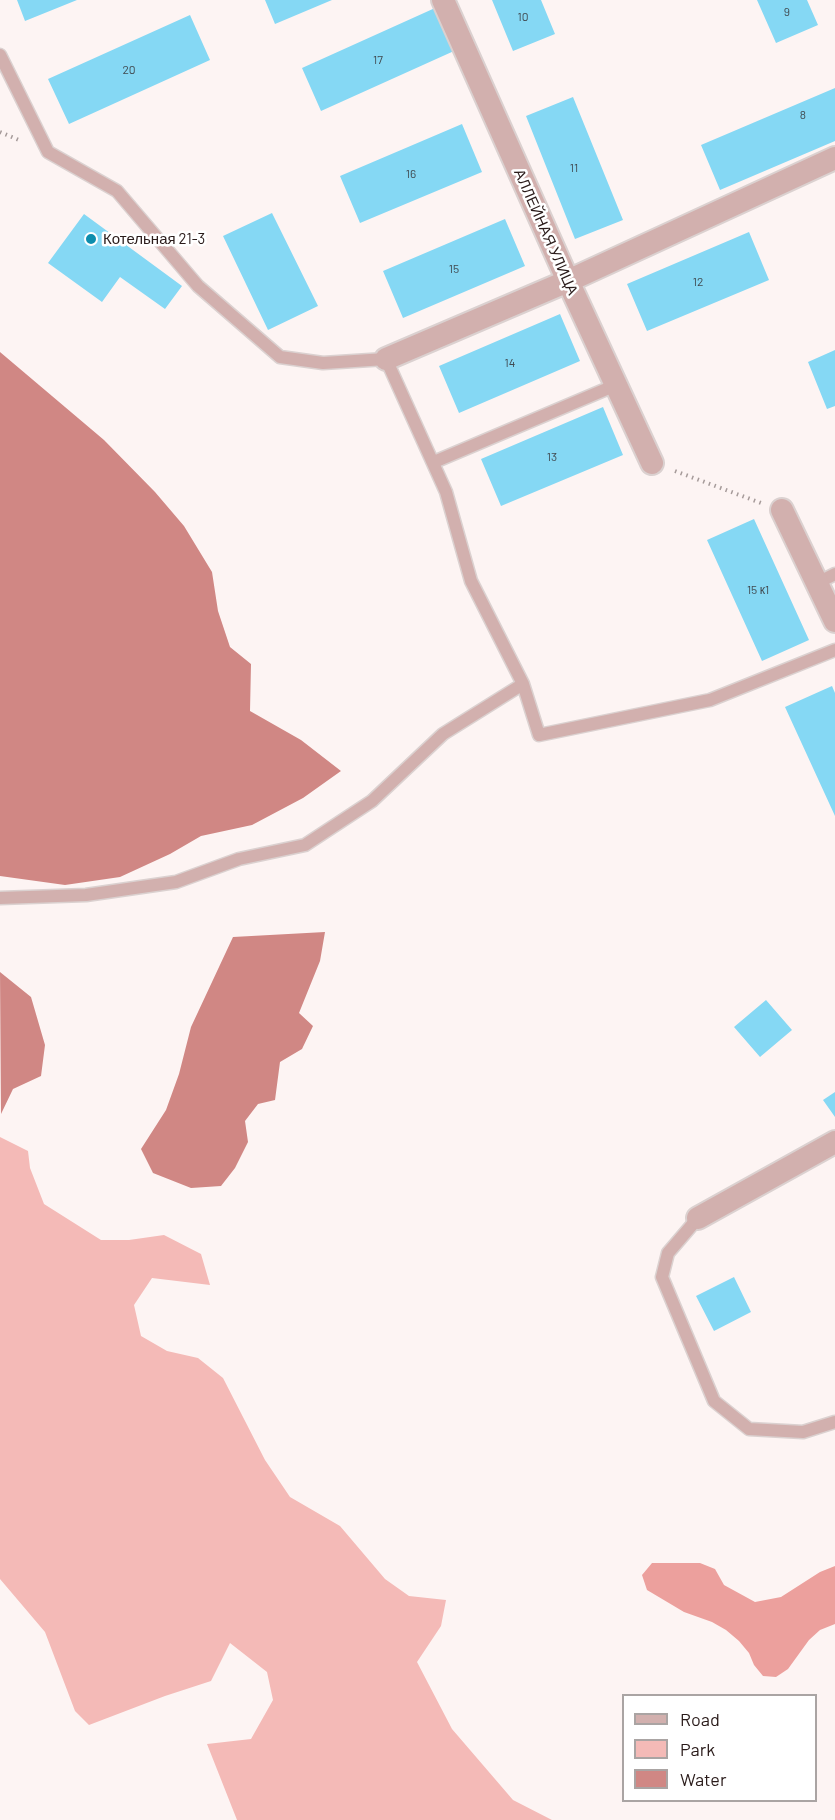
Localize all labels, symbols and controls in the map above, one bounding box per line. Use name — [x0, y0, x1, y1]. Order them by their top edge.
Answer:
house number: 9 — [784, 5, 790, 19]
house number: 10 — [518, 10, 528, 24]
house number: 17 — [373, 53, 383, 67]
house number: 20 — [122, 63, 136, 77]
house number: 8 — [800, 108, 806, 122]
house number: 11 — [570, 161, 578, 175]
street label: АЛЛЕЙНАЯ УЛИЦА — [510, 166, 582, 298]
house number: 16 — [406, 167, 416, 181]
place label: Котельная 21-3 — [103, 230, 205, 248]
marker: Котельная 21-3 — [84, 232, 98, 246]
house number: 15 — [449, 262, 459, 276]
house number: 12 — [693, 275, 703, 289]
house number: 14 — [505, 356, 515, 370]
house number: 13 — [547, 450, 557, 464]
house number: 15 к1 — [747, 583, 769, 597]
legend — [622, 1694, 817, 1802]
text: Road — [680, 1708, 720, 1730]
text: Park — [680, 1738, 715, 1760]
text: Water — [680, 1768, 727, 1790]

